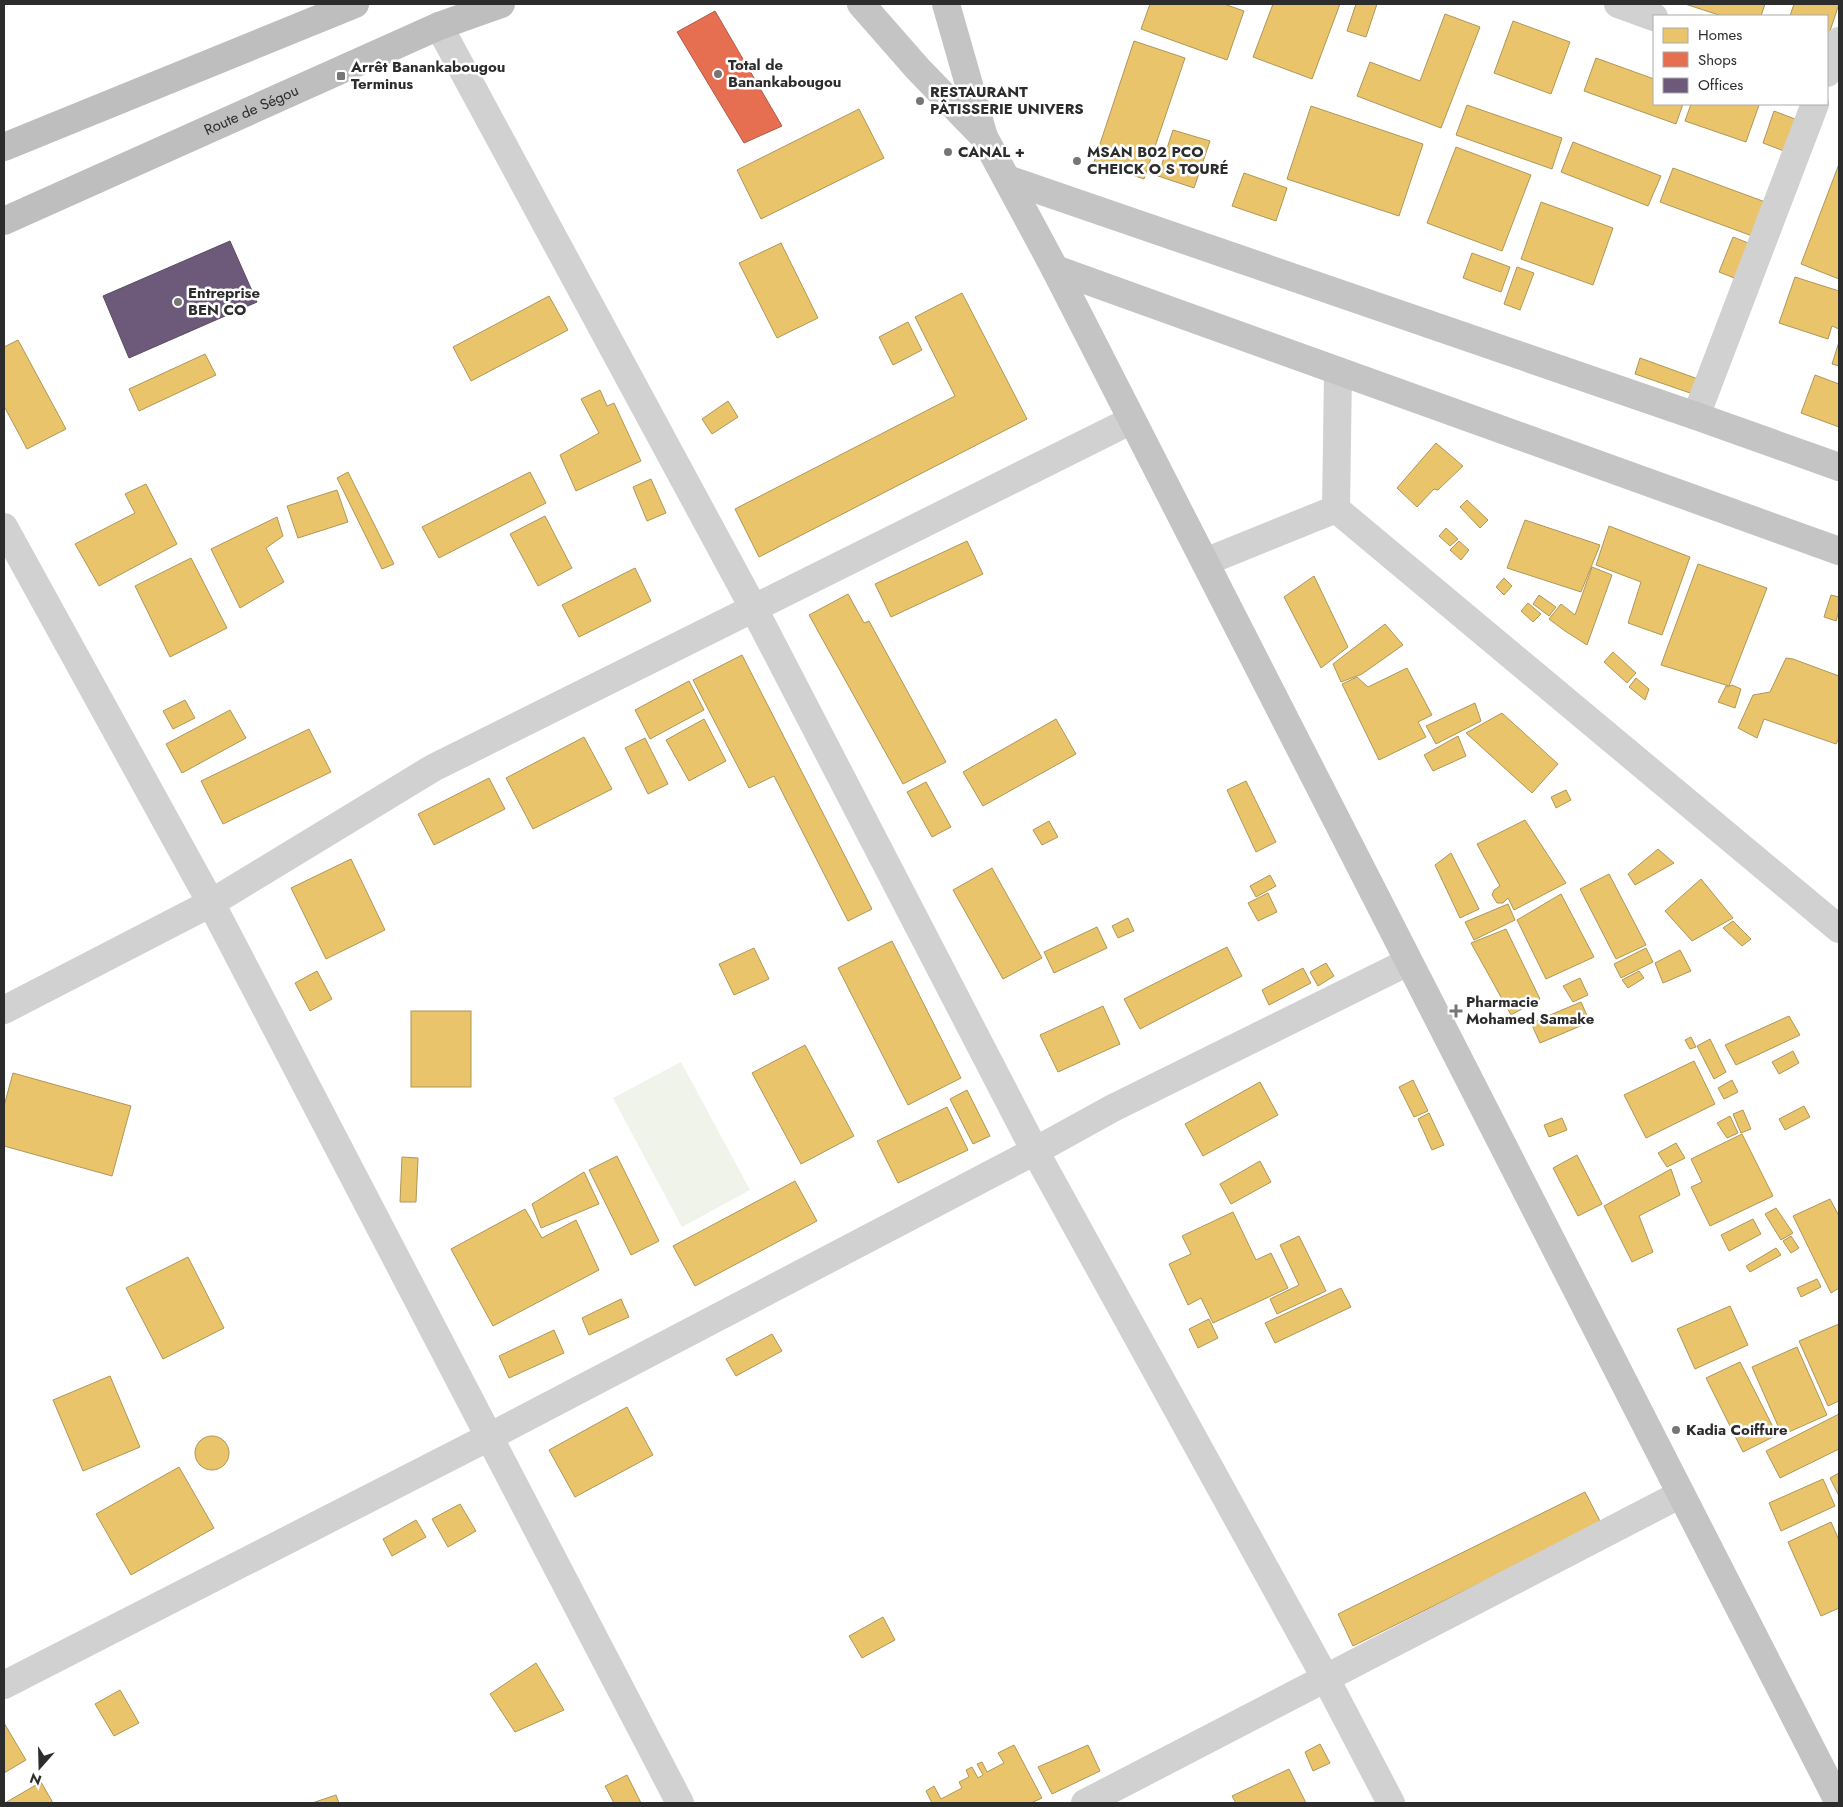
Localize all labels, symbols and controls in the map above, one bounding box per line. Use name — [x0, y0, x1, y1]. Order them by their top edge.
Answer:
legend — [1653, 15, 1828, 105]
text: Homes — [1698, 24, 1742, 46]
text: Shops — [1698, 49, 1737, 71]
place label: Total de Banankabougou — [728, 54, 841, 93]
place label: Arrêt Banankabougou Terminus — [350, 56, 505, 95]
marker: Total de Banankabougou — [712, 68, 724, 80]
marker: Arrêt Banankabougou Terminus — [335, 70, 347, 82]
text: Offices — [1698, 74, 1743, 96]
street label: Route de Ségou — [200, 79, 302, 141]
place label: RESTAURANT PÂTISSERIE UNIVERS — [930, 81, 1084, 120]
marker: RESTAURANT PÂTISSERIE UNIVERS — [914, 95, 926, 107]
place label: CANAL + — [958, 141, 1025, 163]
place label: MSAN B02 PCO CHEICK O S TOURÉ — [1087, 141, 1229, 180]
marker: CANAL + — [942, 146, 954, 158]
marker: MSAN B02 PCO CHEICK O S TOURÉ — [1071, 155, 1083, 167]
place label: Entreprise BEN CO — [188, 282, 260, 321]
marker: Entreprise BEN CO — [172, 296, 184, 308]
place label: Pharmacie Mohamed Samake — [1466, 991, 1595, 1030]
marker: Pharmacie Mohamed Samake — [1450, 1005, 1462, 1017]
place label: Kadia Coiffure — [1686, 1419, 1788, 1441]
marker: Kadia Coiffure — [1670, 1424, 1682, 1436]
north arrow — [15, 1742, 65, 1792]
text: N — [27, 1768, 44, 1791]

